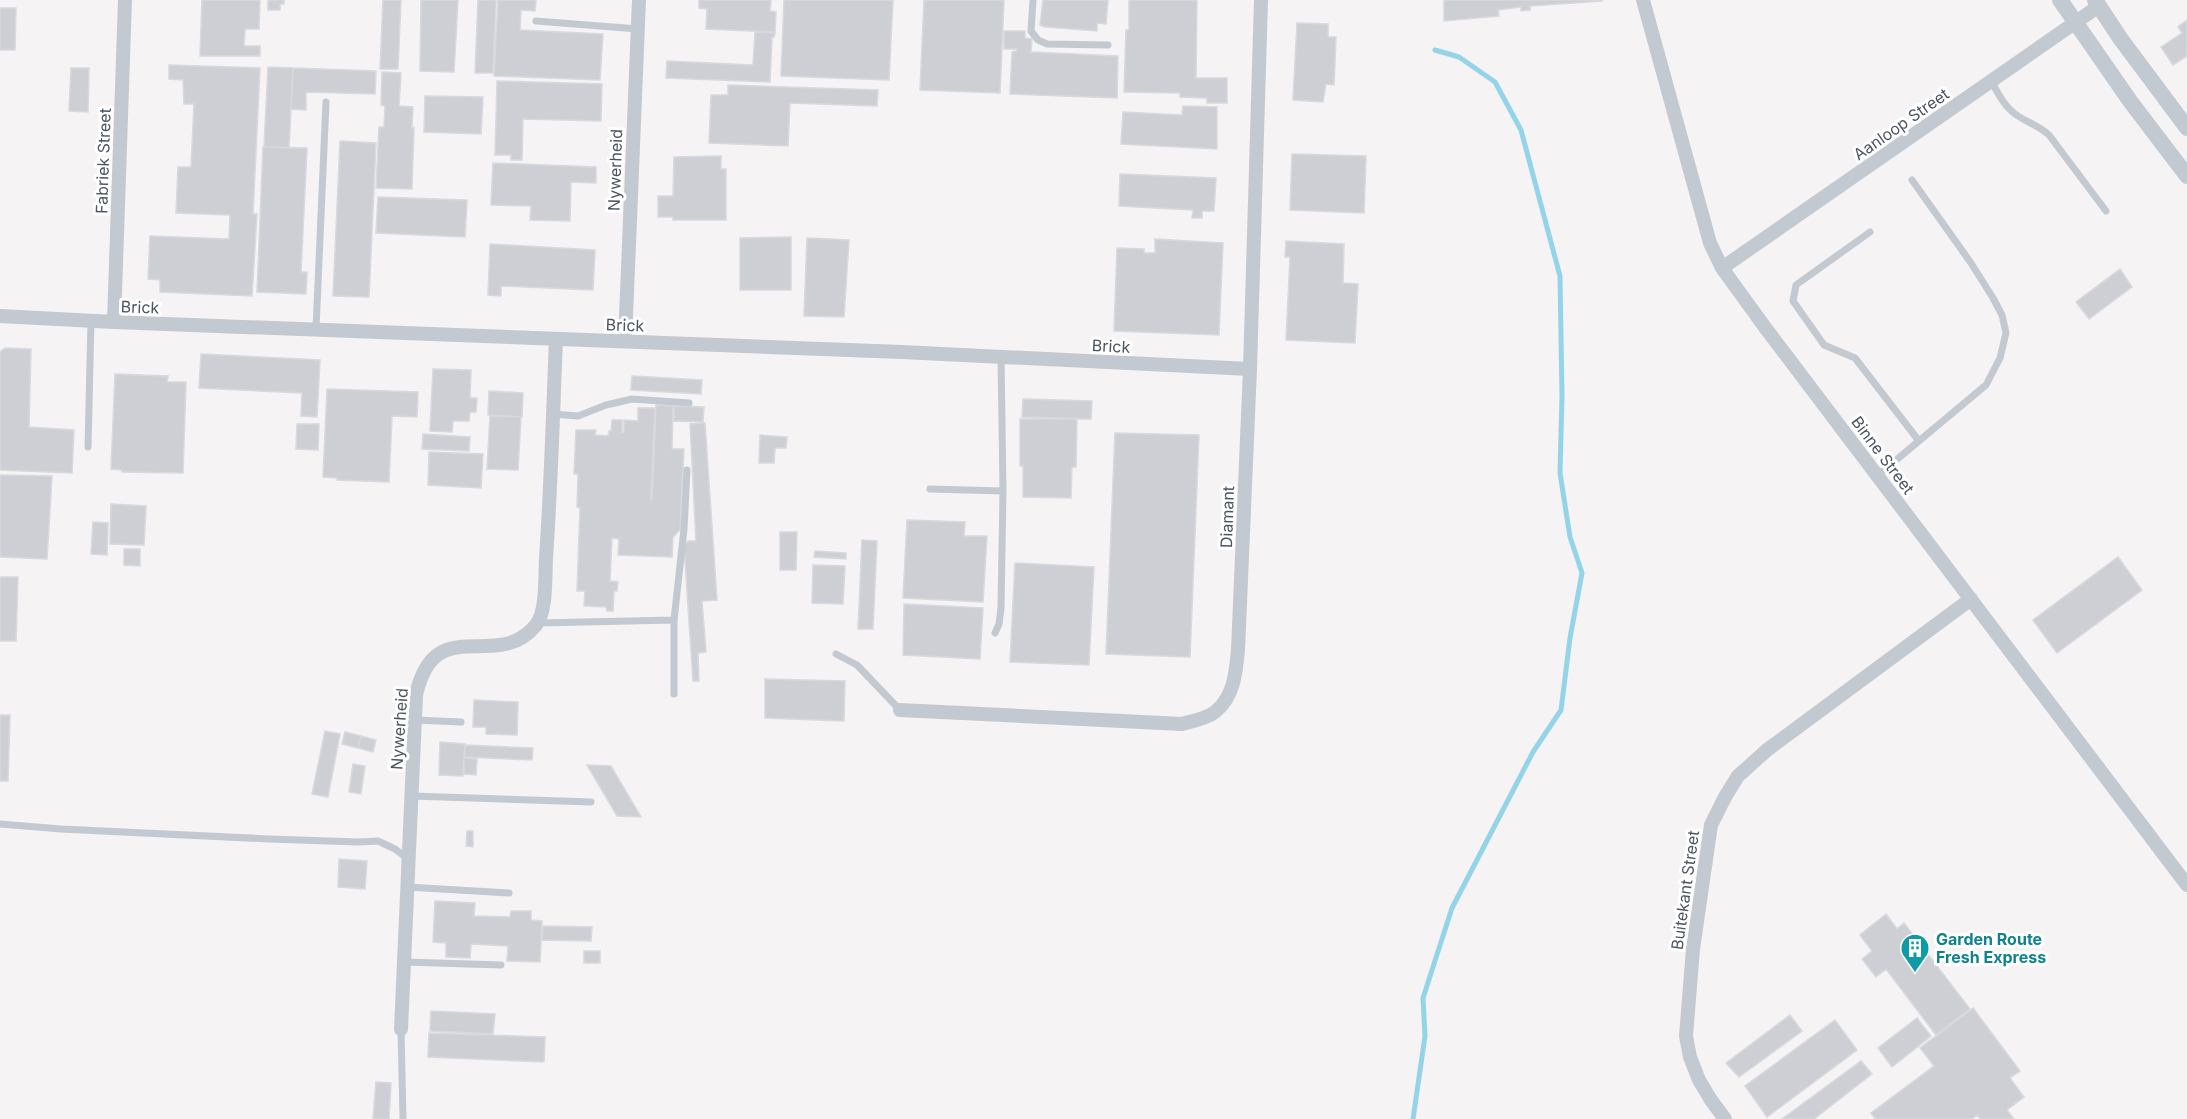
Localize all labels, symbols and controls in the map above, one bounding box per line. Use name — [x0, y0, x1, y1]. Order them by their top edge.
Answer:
street label: Aanloop Street — [1849, 84, 1953, 164]
street label: Fabriek Street — [91, 108, 115, 214]
street label: Nywerheid — [604, 129, 626, 211]
street label: Brick — [120, 296, 160, 318]
street label: Brick — [605, 314, 645, 336]
street label: Brick — [1091, 335, 1131, 357]
street label: Binne Street — [1847, 412, 1919, 498]
street label: Diamant — [1216, 486, 1238, 548]
street label: Nywerheid — [386, 687, 412, 771]
street label: Buitekant Street — [1667, 829, 1703, 951]
place label: Garden Route Fresh Express — [1936, 929, 2046, 967]
building icon: Garden Route Fresh Express — [1899, 932, 1931, 974]

